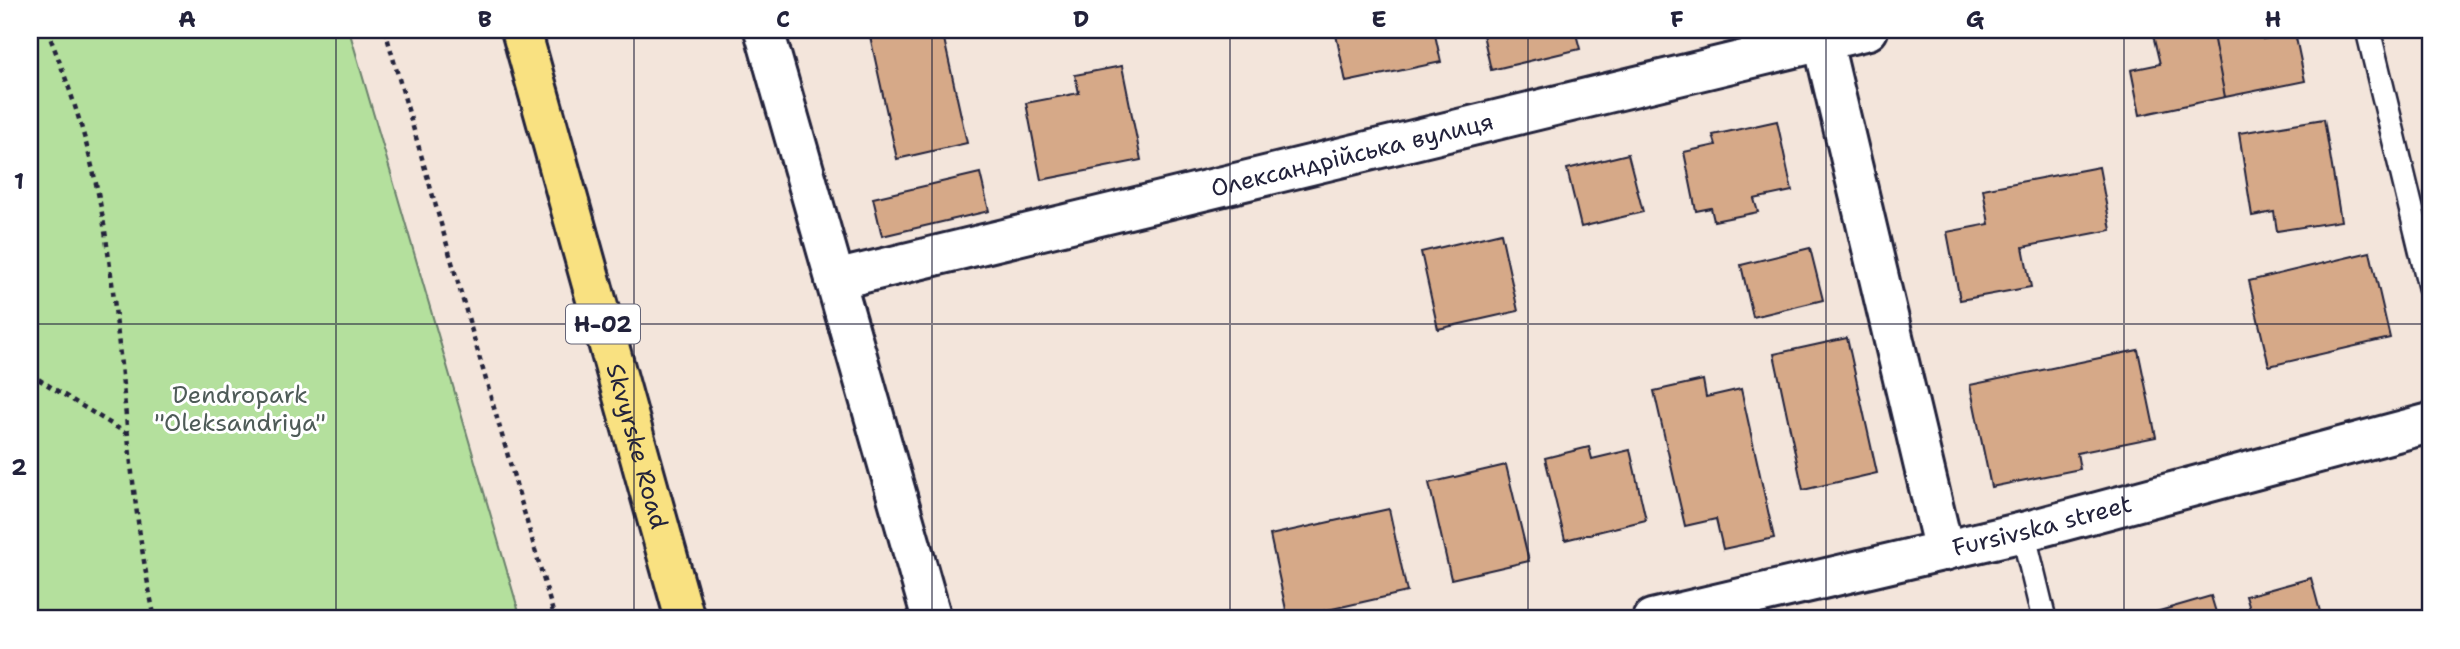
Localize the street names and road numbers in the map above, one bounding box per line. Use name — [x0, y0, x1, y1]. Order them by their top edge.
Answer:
street label: Олександрійська вулиця — [1208, 105, 1497, 204]
road number: Н-02 — [566, 304, 640, 344]
street label: Skvyrske Road — [599, 360, 675, 532]
street label: Fursivska street — [1949, 488, 2135, 564]

